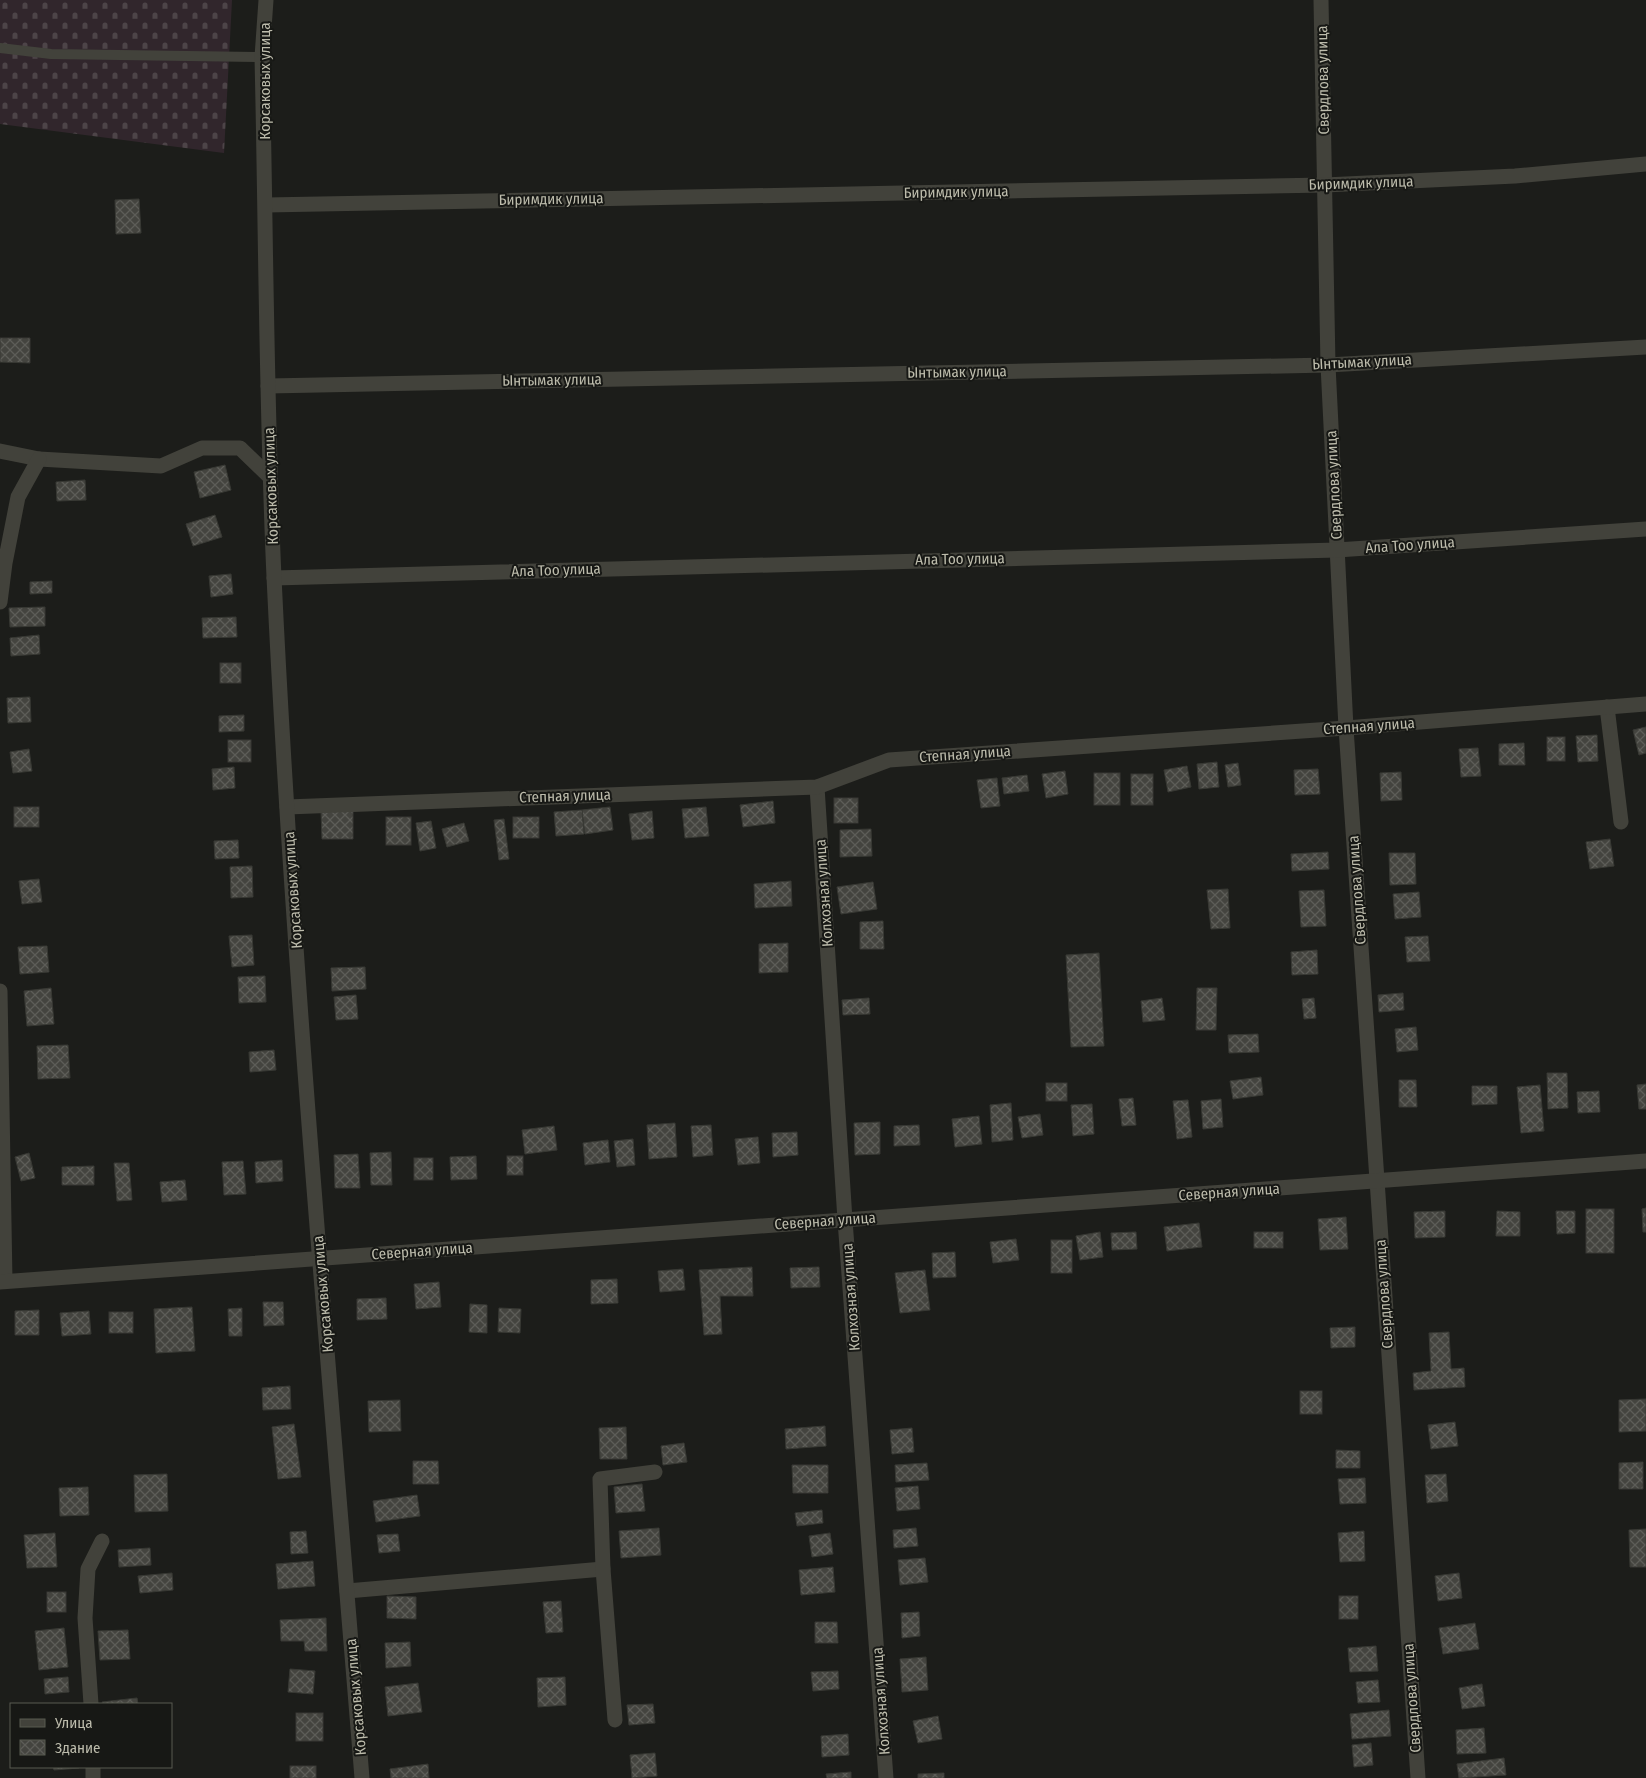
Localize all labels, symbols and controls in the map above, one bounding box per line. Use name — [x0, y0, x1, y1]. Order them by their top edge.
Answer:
street label: Корсаковых улица — [256, 22, 274, 140]
street label: Свердлова улица — [1313, 25, 1333, 135]
street label: Биримдик улица — [1308, 172, 1414, 194]
street label: Биримдик улица — [903, 182, 1009, 202]
street label: Биримдик улица — [498, 189, 604, 209]
street label: Ынтымак улица — [1312, 350, 1412, 374]
street label: Ынтымак улица — [907, 362, 1007, 382]
street label: Ынтымак улица — [502, 370, 602, 390]
street label: Корсаковых улица — [260, 427, 282, 545]
street label: Свердлова улица — [1322, 430, 1346, 540]
street label: Ала Тоо улица — [1365, 533, 1455, 557]
street label: Ала Тоо улица — [915, 549, 1005, 569]
street label: Ала Тоо улица — [511, 559, 601, 581]
street label: Степная улица — [1323, 714, 1415, 738]
street label: Степная улица — [919, 742, 1011, 766]
street label: Степная улица — [519, 785, 611, 807]
street label: Корсаковых улица — [280, 831, 306, 949]
street label: Свердлова улица — [1344, 835, 1370, 945]
street label: Колхозная улица — [811, 839, 837, 947]
street label: Северная улица — [1178, 1179, 1280, 1205]
street label: Северная улица — [774, 1208, 876, 1234]
street label: Корсаковых улица — [309, 1235, 337, 1353]
street label: Северная улица — [371, 1238, 473, 1264]
street label: Свердлова улица — [1371, 1239, 1397, 1349]
street label: Колхозная улица — [838, 1243, 864, 1351]
street label: Корсаковых улица — [342, 1638, 370, 1756]
street label: Свердлова улица — [1399, 1643, 1425, 1753]
street label: Колхозная улица — [868, 1647, 894, 1755]
legend — [10, 1703, 172, 1768]
text: Улица — [54, 1714, 93, 1732]
text: Здание — [55, 1739, 101, 1757]

